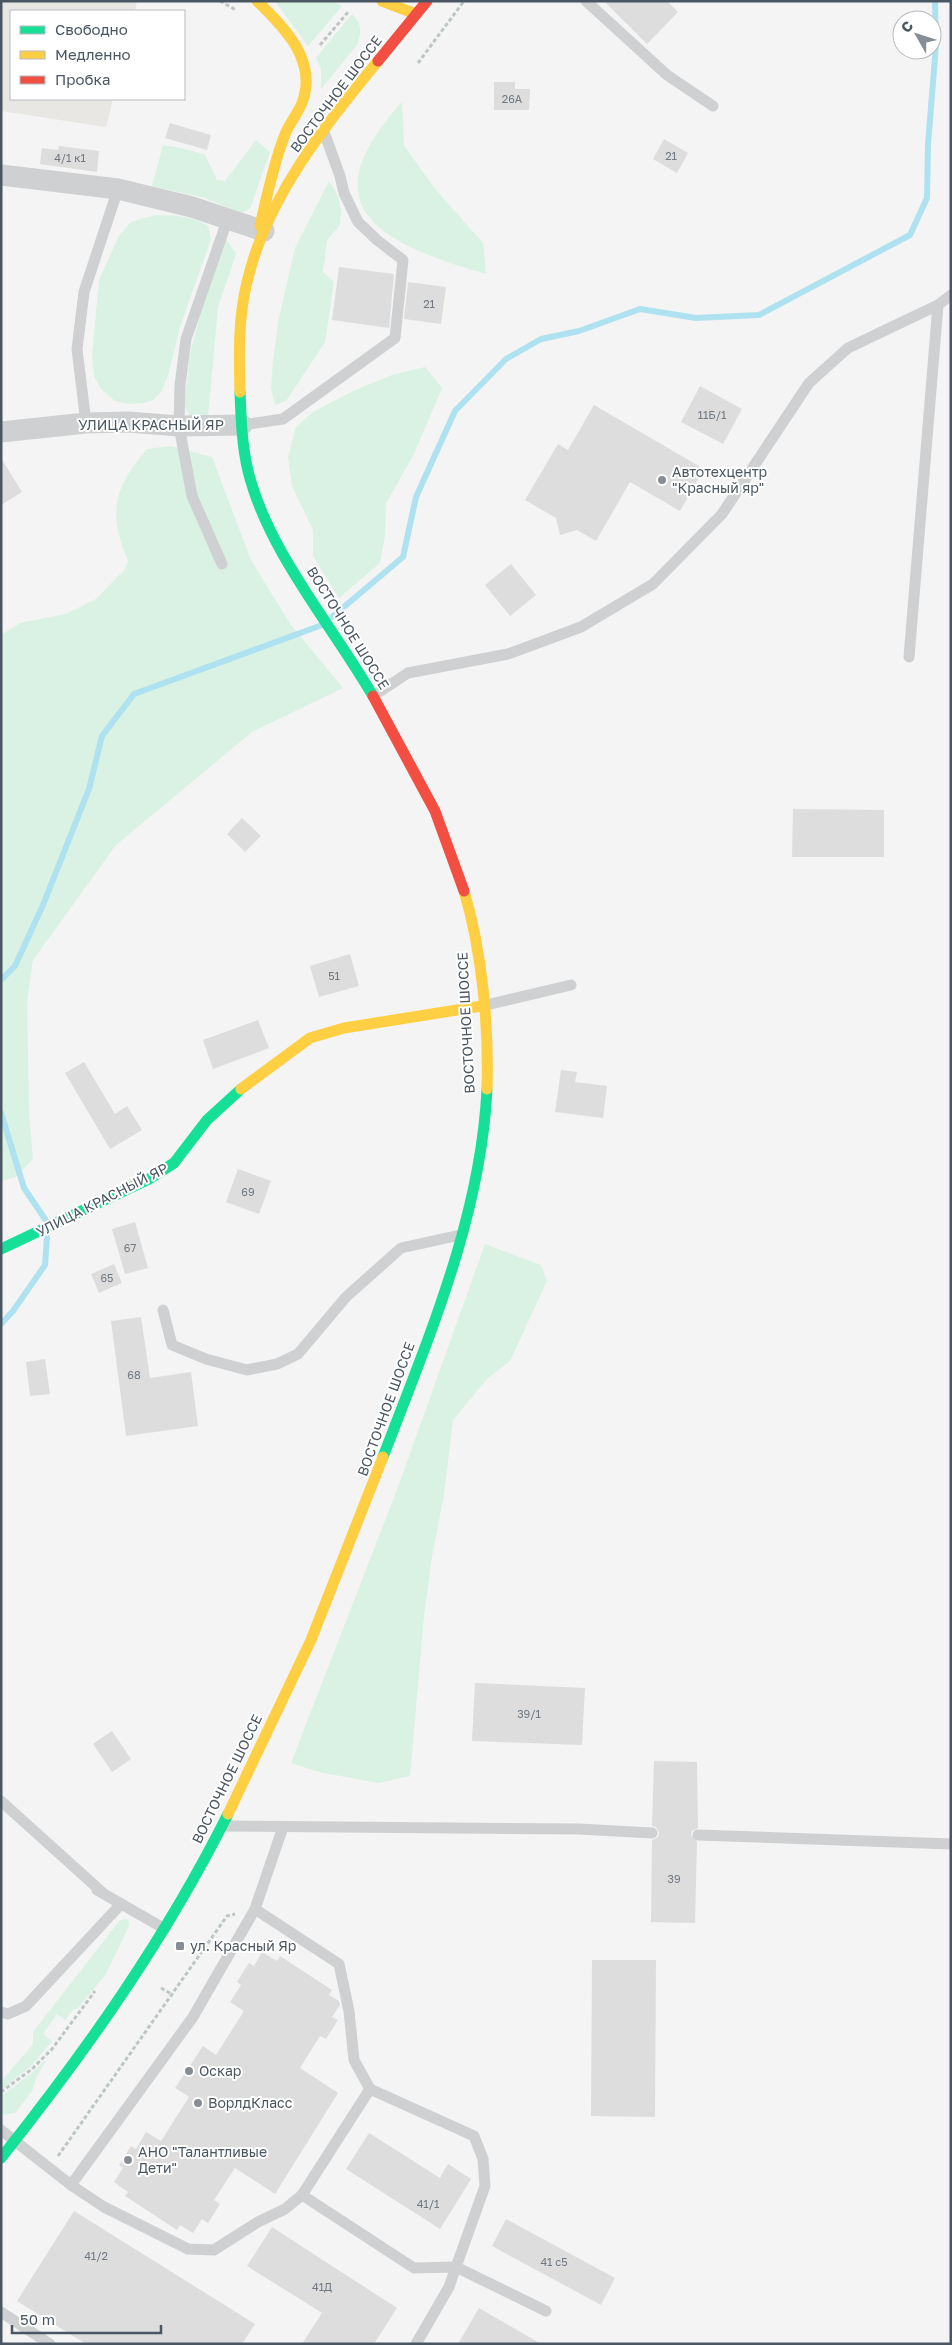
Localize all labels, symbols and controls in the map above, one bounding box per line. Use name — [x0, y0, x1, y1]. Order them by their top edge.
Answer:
legend — [10, 10, 185, 100]
north arrow — [892, 10, 942, 60]
text: С — [897, 17, 916, 36]
text: Свободно — [55, 20, 128, 38]
street label: ВОСТОЧНОЕ ШОССЕ — [286, 32, 385, 155]
text: Медленно — [55, 45, 131, 63]
text: Пробка — [55, 70, 110, 88]
house number: 26А — [502, 92, 523, 105]
house number: 21 — [665, 149, 677, 162]
house number: 4/1 к1 — [54, 151, 86, 164]
house number: 21 — [423, 297, 435, 310]
house number: 11Б/1 — [698, 408, 726, 421]
street label: УЛИЦА КРАСНЫЙ ЯР — [78, 416, 224, 433]
place label: Автотехцентр "Красный яр" — [672, 463, 767, 496]
marker: Автотехцентр "Красный яр" — [656, 474, 668, 486]
street label: ВОСТОЧНОЕ ШОССЕ — [304, 563, 393, 692]
street label: ВОСТОЧНОЕ ШОССЕ — [453, 952, 478, 1094]
house number: 51 — [328, 969, 340, 982]
street label: УЛИЦА КРАСНЫЙ ЯР — [33, 1159, 171, 1240]
house number: 69 — [241, 1185, 255, 1198]
house number: 67 — [124, 1241, 136, 1254]
house number: 65 — [100, 1271, 114, 1284]
street label: ВОСТОЧНОЕ ШОССЕ — [353, 1339, 418, 1478]
house number: 68 — [127, 1368, 141, 1381]
house number: 39/1 — [517, 1707, 541, 1720]
street label: ВОСТОЧНОЕ ШОССЕ — [188, 1711, 265, 1846]
house number: 39 — [667, 1872, 681, 1885]
place label: ул. Красный Яр — [190, 1937, 296, 1954]
marker: ул. Красный Яр — [174, 1940, 186, 1952]
place label: Оскар — [199, 2062, 241, 2079]
marker: Оскар — [183, 2065, 195, 2077]
place label: ВорлдКласс — [208, 2094, 293, 2111]
marker: ВорлдКласс — [192, 2097, 204, 2109]
place label: АНО "Талантливые Дети" — [138, 2143, 267, 2176]
marker: АНО "Талантливые Дети" — [122, 2154, 134, 2166]
house number: 41/1 — [417, 2197, 439, 2210]
house number: 41/2 — [84, 2249, 108, 2262]
house number: 41 с5 — [540, 2255, 568, 2268]
house number: 41Д — [312, 2280, 332, 2293]
scale bar — [12, 2302, 161, 2334]
text: 50 m — [20, 2310, 55, 2328]

